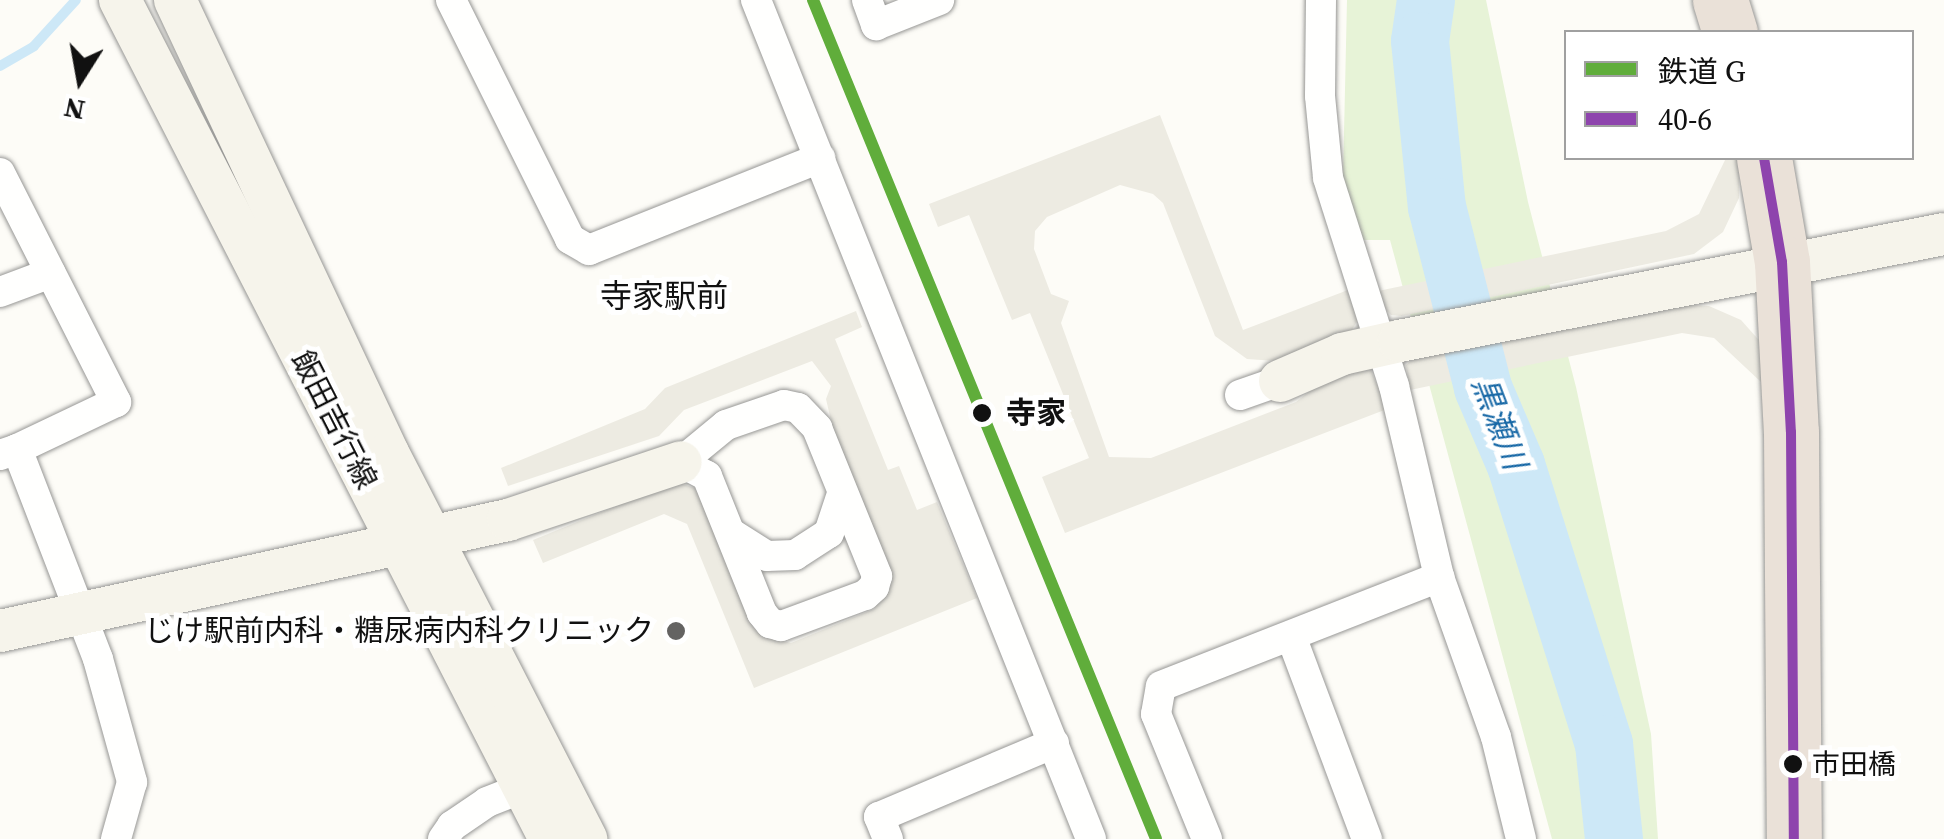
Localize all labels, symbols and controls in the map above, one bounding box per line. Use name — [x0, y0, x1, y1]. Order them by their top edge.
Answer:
north arrow — [30, 30, 130, 130]
legend — [1564, 30, 1914, 160]
text: 鉄道 G — [1658, 51, 1745, 92]
text: N — [61, 89, 88, 130]
text: 40-6 — [1658, 99, 1712, 140]
district label: 寺家駅前 — [600, 277, 728, 315]
street label: 飯田吉行線 — [284, 345, 384, 495]
water label: 黒瀬川 — [1464, 371, 1534, 475]
place label: 寺家 — [1006, 395, 1066, 431]
marker: 寺家 — [967, 398, 997, 428]
place label: じけ駅前内科・糖尿病内科クリニック — [144, 613, 654, 649]
marker: じけ駅前内科・糖尿病内科クリニック — [663, 618, 689, 644]
place label: 市田橋 — [1812, 747, 1896, 781]
marker: 市田橋 — [1783, 754, 1803, 774]

